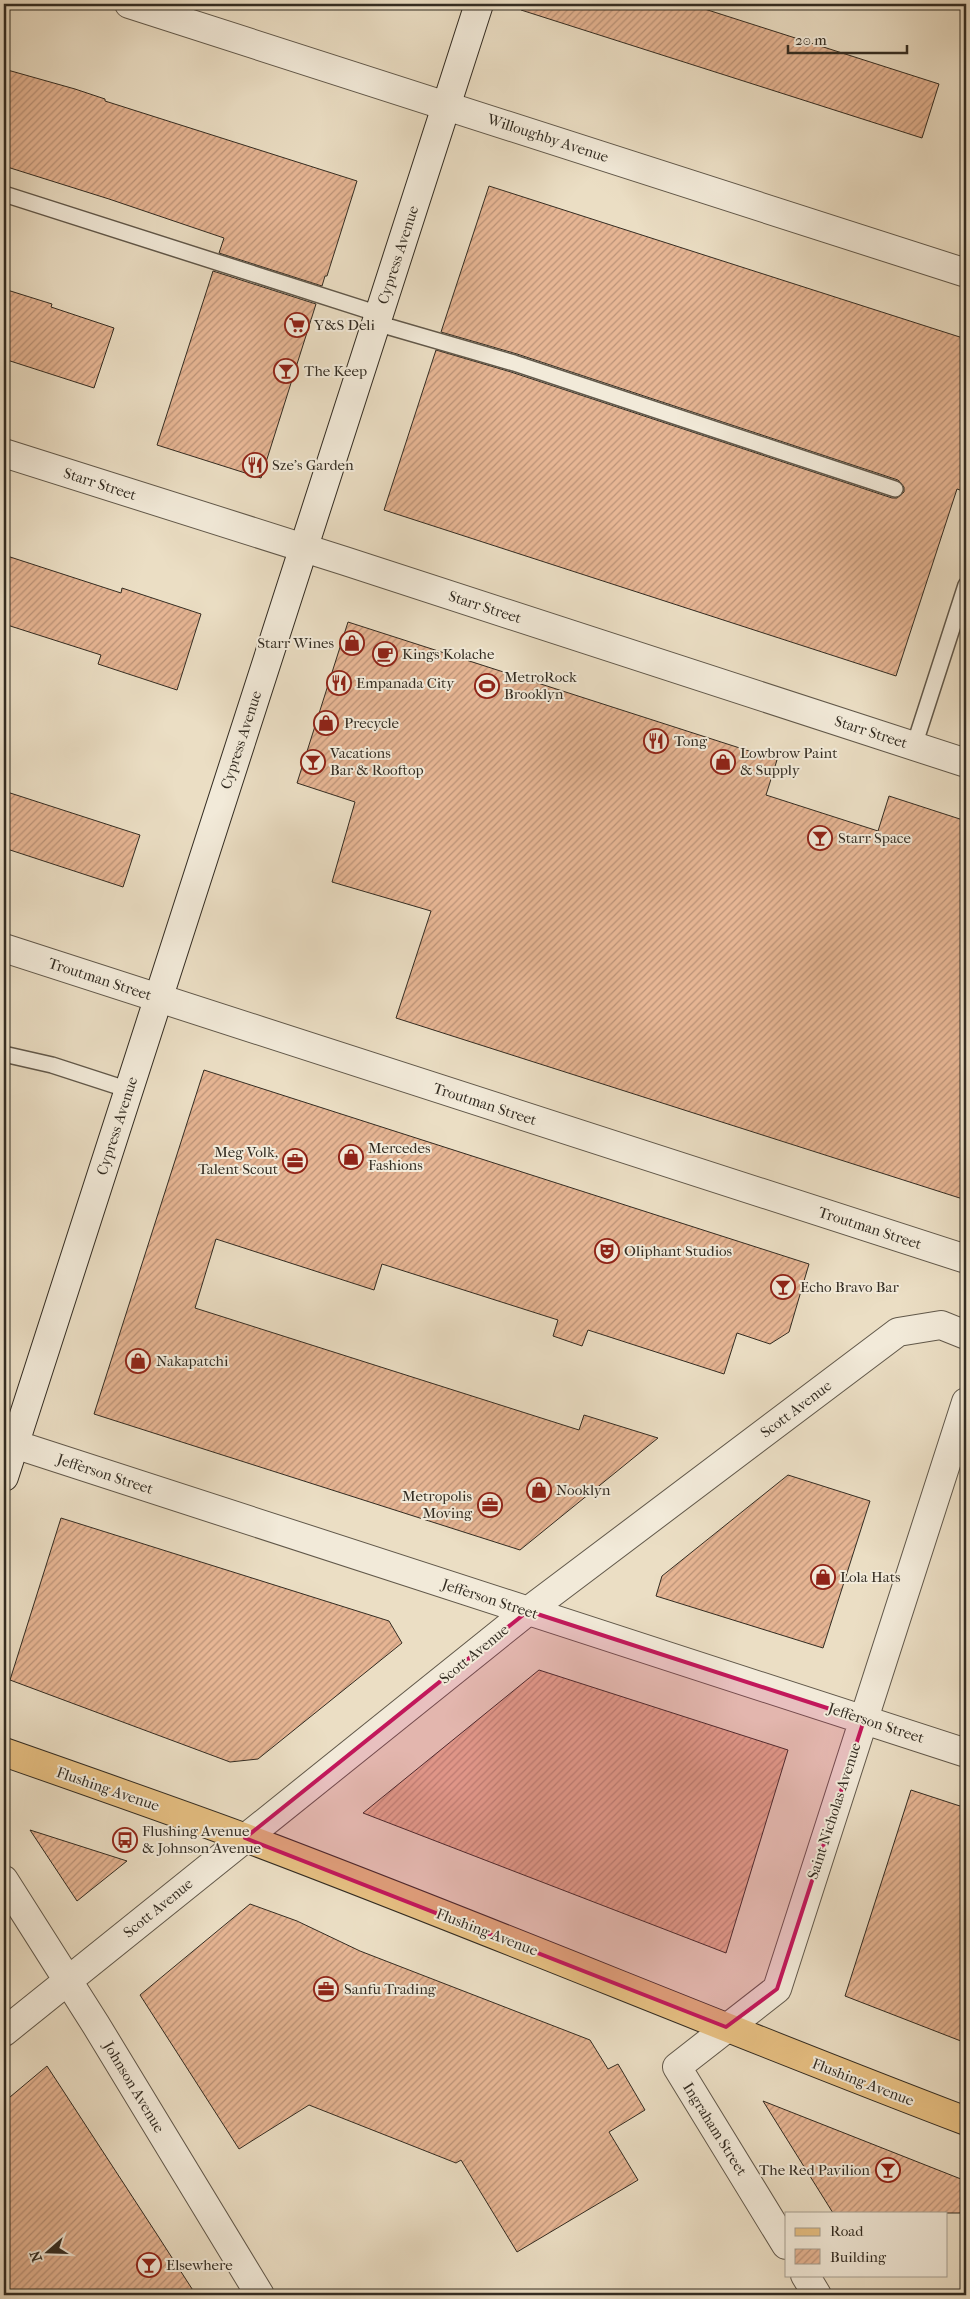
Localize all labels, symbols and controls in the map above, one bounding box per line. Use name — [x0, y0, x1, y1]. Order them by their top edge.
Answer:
scale bar — [788, 22, 906, 54]
text: 20 m — [795, 31, 827, 49]
street label: Willoughby Avenue — [484, 110, 612, 166]
street label: Cypress Avenue — [374, 203, 423, 307]
supermarket icon: Y&S Deli — [284, 312, 310, 338]
place label: Y&S Deli — [313, 316, 375, 334]
bar icon: The Keep — [273, 358, 299, 384]
place label: The Keep — [304, 362, 367, 380]
restaurant icon: Sze's Garden — [242, 452, 268, 478]
place label: Sze's Garden — [272, 456, 354, 474]
street label: Starr Street — [61, 464, 139, 504]
street label: Starr Street — [446, 587, 524, 627]
shop icon: Starr Wines — [339, 630, 365, 656]
place label: Starr Wines — [257, 634, 334, 652]
cafe icon: Kings Kolache — [372, 641, 398, 667]
place label: Kings Kolache — [402, 645, 495, 663]
place label: MetroRock Brooklyn — [504, 668, 577, 703]
restaurant icon: Empanada City — [326, 670, 352, 696]
sports icon: MetroRock Brooklyn — [474, 673, 500, 699]
place label: Empanada City — [356, 674, 455, 692]
street label: Cypress Avenue — [217, 688, 266, 792]
shop icon: Precycle — [313, 710, 339, 736]
street label: Starr Street — [832, 712, 910, 752]
place label: Precycle — [344, 714, 400, 732]
restaurant icon: Tong — [643, 728, 669, 754]
place label: Tong — [674, 732, 708, 750]
place label: Vacations Bar & Rooftop — [329, 744, 424, 779]
place label: Lowbrow Paint & Supply — [740, 744, 838, 779]
bar icon: Vacations Bar & Rooftop — [300, 749, 326, 775]
shop icon: Lowbrow Paint & Supply — [710, 749, 736, 775]
bar icon: Starr Space — [807, 825, 833, 851]
place label: Starr Space — [838, 829, 911, 847]
street label: Troutman Street — [46, 954, 155, 1004]
street label: Cypress Avenue — [93, 1074, 142, 1178]
street label: Troutman Street — [431, 1079, 540, 1129]
place label: Mercedes Fashions — [368, 1139, 431, 1174]
place label: Meg Volk, Talent Scout — [198, 1143, 279, 1178]
shop icon: Mercedes Fashions — [338, 1144, 364, 1170]
office icon: Meg Volk, Talent Scout — [282, 1148, 308, 1174]
street label: Troutman Street — [816, 1203, 925, 1253]
theatre icon: Oliphant Studios — [594, 1238, 620, 1264]
place label: Oliphant Studios — [624, 1242, 733, 1260]
bar icon: Echo Bravo Bar — [770, 1274, 796, 1300]
place label: Echo Bravo Bar — [800, 1278, 899, 1296]
shop icon: Nakapatchi — [125, 1348, 151, 1374]
place label: Nakapatchi — [156, 1352, 229, 1370]
street label: Scott Avenue — [757, 1376, 836, 1442]
street label: Jefferson Street — [54, 1450, 156, 1498]
shop icon: Nooklyn — [526, 1477, 552, 1503]
place label: Nooklyn — [556, 1481, 611, 1499]
place label: Metropolis Moving — [402, 1487, 473, 1522]
office icon: Metropolis Moving — [477, 1492, 503, 1518]
shop icon: Lola Hats — [810, 1564, 836, 1590]
place label: Lola Hats — [840, 1568, 901, 1586]
street label: Jefferson Street — [439, 1575, 541, 1623]
street label: Scott Avenue — [436, 1620, 513, 1688]
street label: Jefferson Street — [825, 1699, 927, 1747]
street label: Saint Nicholas Avenue — [803, 1740, 865, 1882]
street label: Flushing Avenue — [54, 1763, 162, 1815]
place label: Flushing Avenue & Johnson Avenue — [142, 1822, 261, 1857]
bus stop icon: Flushing Avenue & Johnson Avenue — [112, 1827, 138, 1853]
street label: Scott Avenue — [120, 1874, 197, 1942]
street label: Flushing Avenue — [434, 1904, 541, 1960]
office icon: Sanfu Trading — [313, 1976, 339, 2002]
place label: Sanfu Trading — [344, 1980, 437, 1998]
street label: Johnson Avenue — [99, 2037, 169, 2136]
street label: Flushing Avenue — [810, 2054, 917, 2110]
street label: Ingraham Street — [679, 2079, 751, 2180]
bar icon: The Red Pavilion — [875, 2157, 901, 2183]
place label: The Red Pavilion — [759, 2161, 870, 2179]
legend — [785, 2212, 948, 2276]
text: Road — [830, 2222, 864, 2240]
north arrow — [22, 2226, 72, 2276]
text: N — [26, 2248, 46, 2264]
text: Building — [830, 2248, 887, 2266]
bar icon: Elsewhere — [136, 2252, 162, 2278]
place label: Elsewhere — [166, 2256, 233, 2274]

